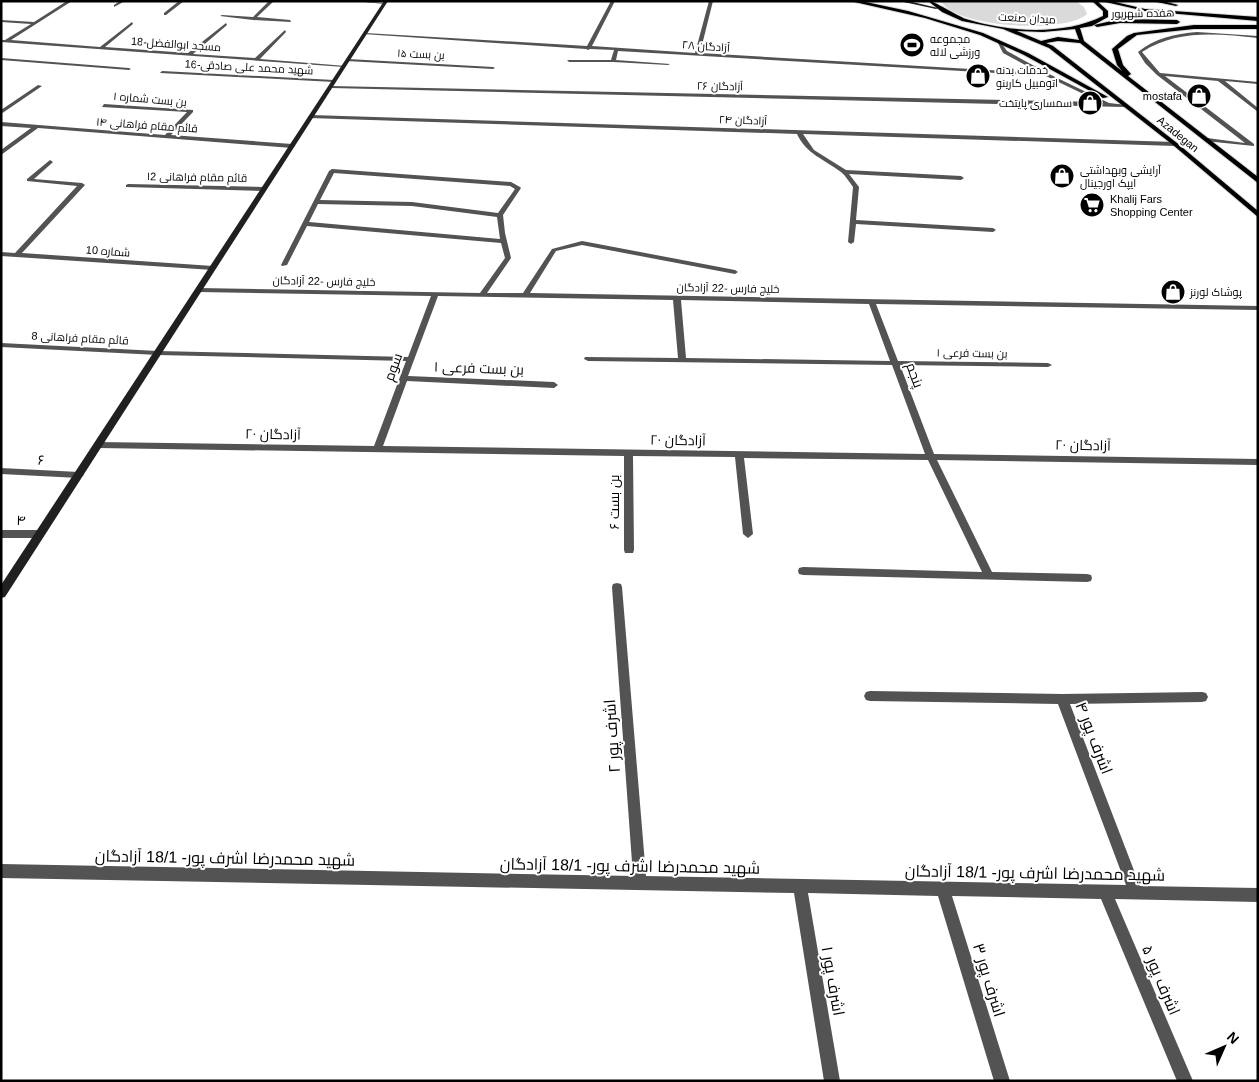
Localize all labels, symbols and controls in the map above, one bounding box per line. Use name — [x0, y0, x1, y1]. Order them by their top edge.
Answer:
street label: هفده شهریور — [1110, 6, 1175, 21]
street label: میدان صنعت — [998, 10, 1056, 27]
sports icon: مجموعه ورزشی لاله — [899, 32, 925, 58]
place label: مجموعه ورزشی لاله — [930, 33, 980, 59]
street label: مسجد ابوالفضل-18 — [130, 35, 221, 54]
street label: ۲۸ آزادگان — [682, 38, 730, 55]
street label: بن بست ۱۵ — [397, 47, 445, 62]
street label: شهید محمد علی صادقی-16 — [184, 58, 314, 77]
shop icon: خدمات بدنه اتومبیل کارینو — [965, 63, 991, 89]
place label: خدمات بدنه اتومبیل کارینو — [996, 64, 1058, 90]
street label: ۲۶ آزادگان — [697, 80, 743, 93]
shop icon: mostafa — [1186, 83, 1212, 109]
street label: بن بست شماره ۱ — [113, 90, 187, 109]
shop icon: سمساری پایتخت — [1077, 90, 1103, 116]
place label: mostafa — [1143, 90, 1183, 102]
place label: سمساری پایتخت — [999, 97, 1072, 110]
street label: ۲۴ آزادگان — [719, 113, 767, 128]
street label: Azadegan — [1155, 114, 1201, 154]
street label: ۱۴ قائم مقام فراهانی — [96, 115, 198, 137]
shop icon: آرایشی وبهداشتی ایپک اورجینال — [1049, 163, 1075, 189]
place label: آرایشی وبهداشتی ایپک اورجینال — [1080, 164, 1161, 190]
street label: ۱2 قائم مقام فراهانی — [147, 170, 247, 186]
supermarket icon: Khalij Fars Shopping Center — [1079, 192, 1105, 218]
place label: Khalij Fars Shopping Center — [1110, 193, 1193, 218]
street label: شماره 10 — [85, 243, 131, 260]
street label: خلیج فارس -22 آزادگان — [272, 274, 376, 290]
shop icon: پوشاک لورنز — [1160, 279, 1186, 305]
street label: خلیج فارس -22 آزادگان — [676, 281, 780, 297]
place label: پوشاک لورنز — [1189, 286, 1242, 299]
street label: 8 قائم مقام فراهانی — [31, 329, 129, 349]
street label: بن بست فرعی ۱ — [936, 346, 1008, 361]
street label: سوم — [381, 351, 407, 384]
street label: بن بست فرعی ۱ — [434, 358, 524, 378]
street label: پنجم — [901, 360, 927, 391]
street label: ۲۰ آزادگان — [245, 426, 301, 442]
street label: ۲۰ آزادگان — [650, 432, 706, 448]
street label: ۲۰ آزادگان — [1055, 437, 1111, 453]
street label: ۶ — [37, 452, 45, 468]
street label: بن بست ۶ — [606, 474, 622, 530]
street label: ۴ — [16, 512, 26, 528]
street label: ۲ اشرف پور — [601, 698, 626, 773]
street label: ۴ اشرف پور — [1070, 700, 1116, 778]
street label: شهید محمدرضا اشرف پور- 18/1 آزادگان — [95, 847, 355, 872]
street label: شهید محمدرضا اشرف پور- 18/1 آزادگان — [500, 855, 760, 880]
street label: شهید محمدرضا اشرف پور- 18/1 آزادگان — [905, 862, 1165, 887]
street label: ۳ اشرف پور — [967, 941, 1008, 1020]
street label: ۵ اشرف پور — [1136, 943, 1183, 1019]
street label: ۱ اشرف پور — [816, 945, 847, 1018]
north arrow — [1199, 1022, 1249, 1072]
text: N — [1224, 1029, 1242, 1047]

